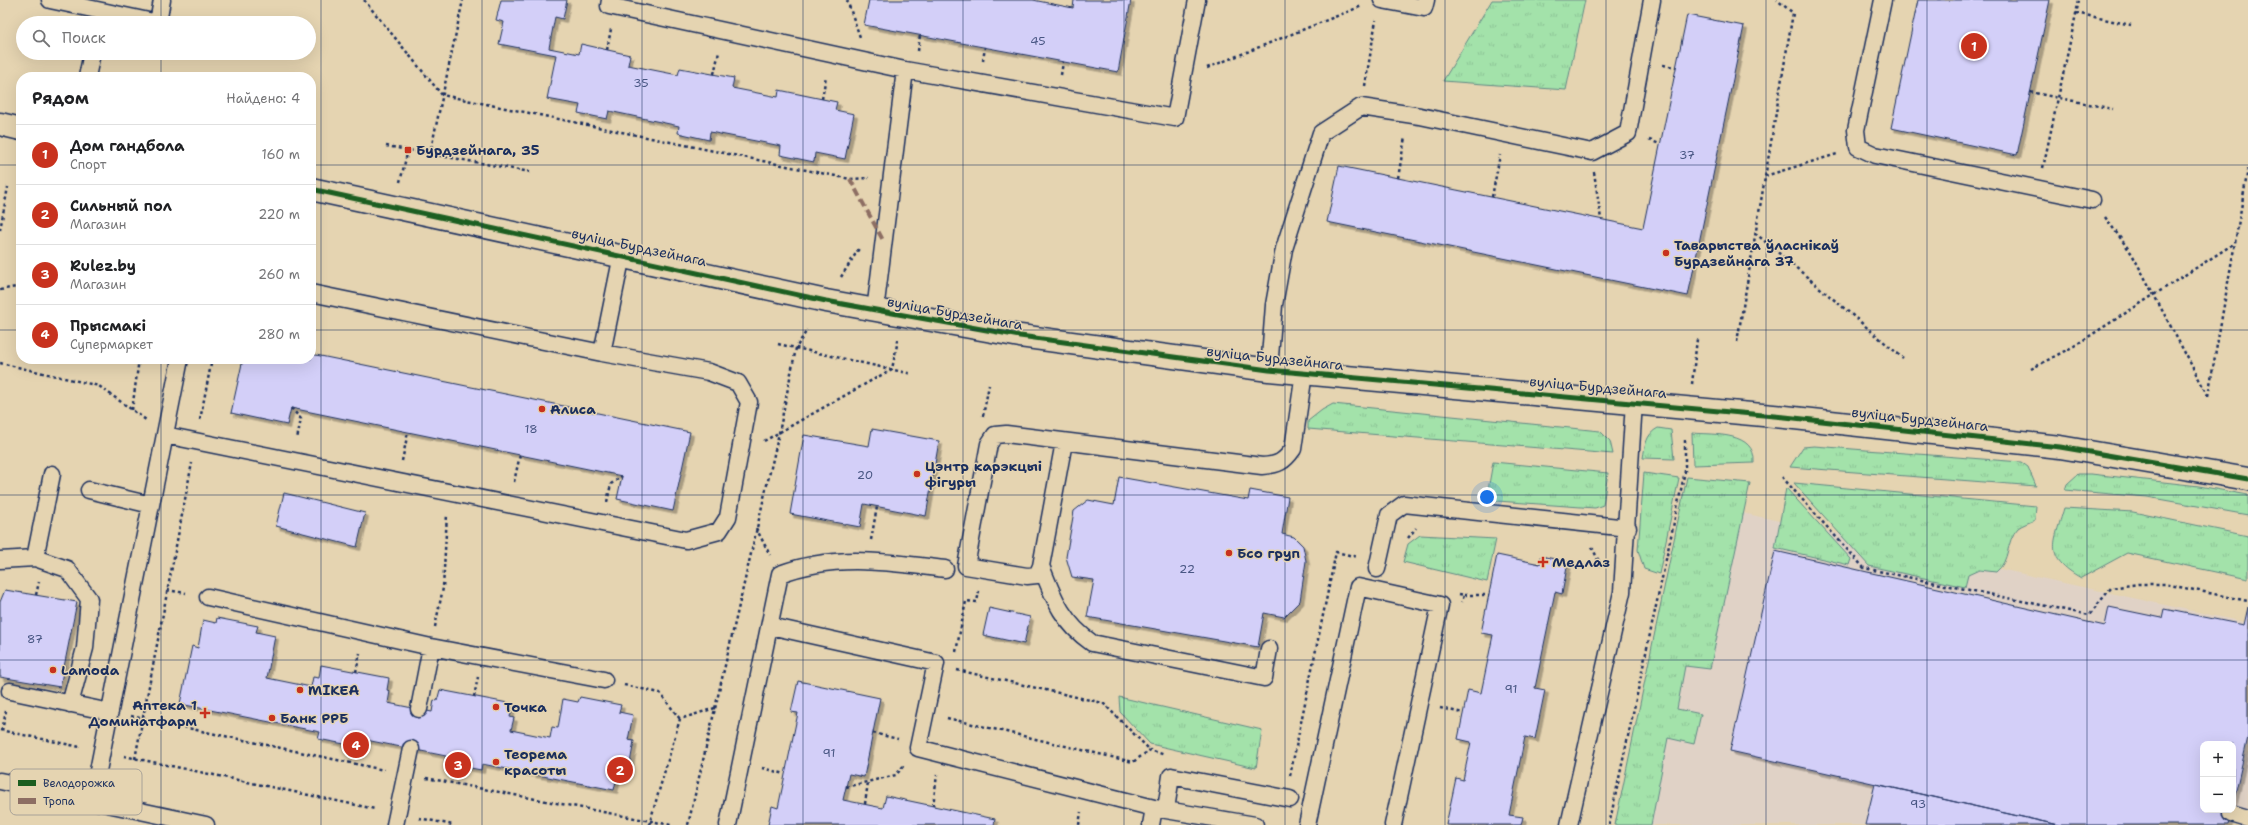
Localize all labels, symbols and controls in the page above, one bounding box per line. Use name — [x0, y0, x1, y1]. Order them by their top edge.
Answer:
search box — [16, 16, 316, 60]
icon: search — [30, 27, 52, 49]
text: Поиск — [62, 28, 106, 48]
pin: 1 — [1961, 31, 1987, 61]
house number: 45 — [1030, 33, 1046, 49]
house number: 35 — [633, 75, 649, 91]
text: Рядом — [32, 87, 89, 109]
text: Найдено: 4 — [226, 90, 300, 107]
text: Дом гандбола — [70, 136, 184, 156]
place label: Бурдзейнага, 35 — [416, 141, 540, 159]
marker: Бурдзейнага, 35 — [403, 145, 413, 155]
text: 1 — [42, 146, 48, 163]
text: 160 m — [262, 146, 300, 163]
house number: 37 — [1679, 147, 1695, 163]
text: Спорт — [70, 156, 106, 173]
text: Сильный пол — [70, 196, 172, 216]
text: 2 — [40, 206, 50, 223]
text: 220 m — [258, 206, 300, 223]
text: Магазин — [70, 216, 126, 233]
street label: вуліца Бурдзейнага — [570, 224, 708, 270]
place label: Таварыства ўласнікаў Бурдзейнага 37 — [1674, 236, 1839, 270]
marker: Таварыства ўласнікаў Бурдзейнага 37 — [1661, 248, 1671, 258]
text: Rulez.by — [70, 256, 136, 276]
text: 3 — [40, 266, 50, 283]
text: 260 m — [258, 266, 300, 283]
text: Магазин — [70, 276, 126, 293]
street label: вуліца Бурдзейнага — [886, 292, 1025, 334]
text: Прысмакі — [70, 316, 146, 336]
text: 4 — [40, 326, 50, 343]
text: 280 m — [258, 326, 300, 343]
text: Супермаркет — [70, 336, 153, 353]
street label: вуліца Бурдзейнага — [1206, 342, 1345, 374]
street label: вуліца Бурдзейнага — [1529, 372, 1668, 402]
place label: Алиса — [550, 400, 596, 418]
street label: вуліца Бурдзейнага — [1851, 403, 1990, 435]
marker: Алиса — [537, 404, 547, 414]
house number: 18 — [524, 421, 538, 437]
place label: Цэнтр карэкцыі фігуры — [925, 457, 1042, 491]
house number: 20 — [857, 467, 873, 483]
marker: Цэнтр карэкцыі фігуры — [912, 469, 922, 479]
your location — [1477, 487, 1497, 507]
place label: Бсо груп — [1237, 544, 1300, 562]
marker: Бсо груп — [1224, 548, 1234, 558]
place label: Медлаз — [1552, 553, 1610, 571]
marker: Медлаз — [1537, 556, 1549, 568]
house number: 22 — [1179, 561, 1195, 577]
house number: 87 — [27, 631, 43, 647]
place label: Lamoda — [61, 661, 120, 679]
marker: Lamoda — [48, 665, 58, 675]
place label: MIKEA — [308, 681, 359, 699]
house number: 91 — [1504, 681, 1518, 697]
marker: MIKEA — [295, 685, 305, 695]
place label: Аптека 1 Доминатфарм — [89, 696, 197, 730]
place label: Точка — [504, 698, 547, 716]
marker: Точка — [491, 702, 501, 712]
marker: Аптека 1 Доминатфарм — [200, 708, 210, 718]
place label: Банк РРБ — [280, 709, 348, 727]
marker: Банк РРБ — [267, 713, 277, 723]
pin: 4 — [343, 730, 369, 760]
map controls — [2200, 741, 2236, 813]
button: + — [2200, 741, 2236, 777]
place label: Теорема красоты — [504, 745, 567, 779]
house number: 91 — [822, 745, 836, 761]
pin: 3 — [445, 750, 471, 780]
pin: 2 — [607, 755, 633, 785]
marker: Теорема красоты — [491, 757, 501, 767]
legend — [10, 769, 142, 815]
text: Велодорожка — [43, 776, 115, 791]
button: − — [2200, 777, 2236, 813]
text: Тропа — [43, 794, 75, 809]
house number: 93 — [1910, 796, 1926, 812]

